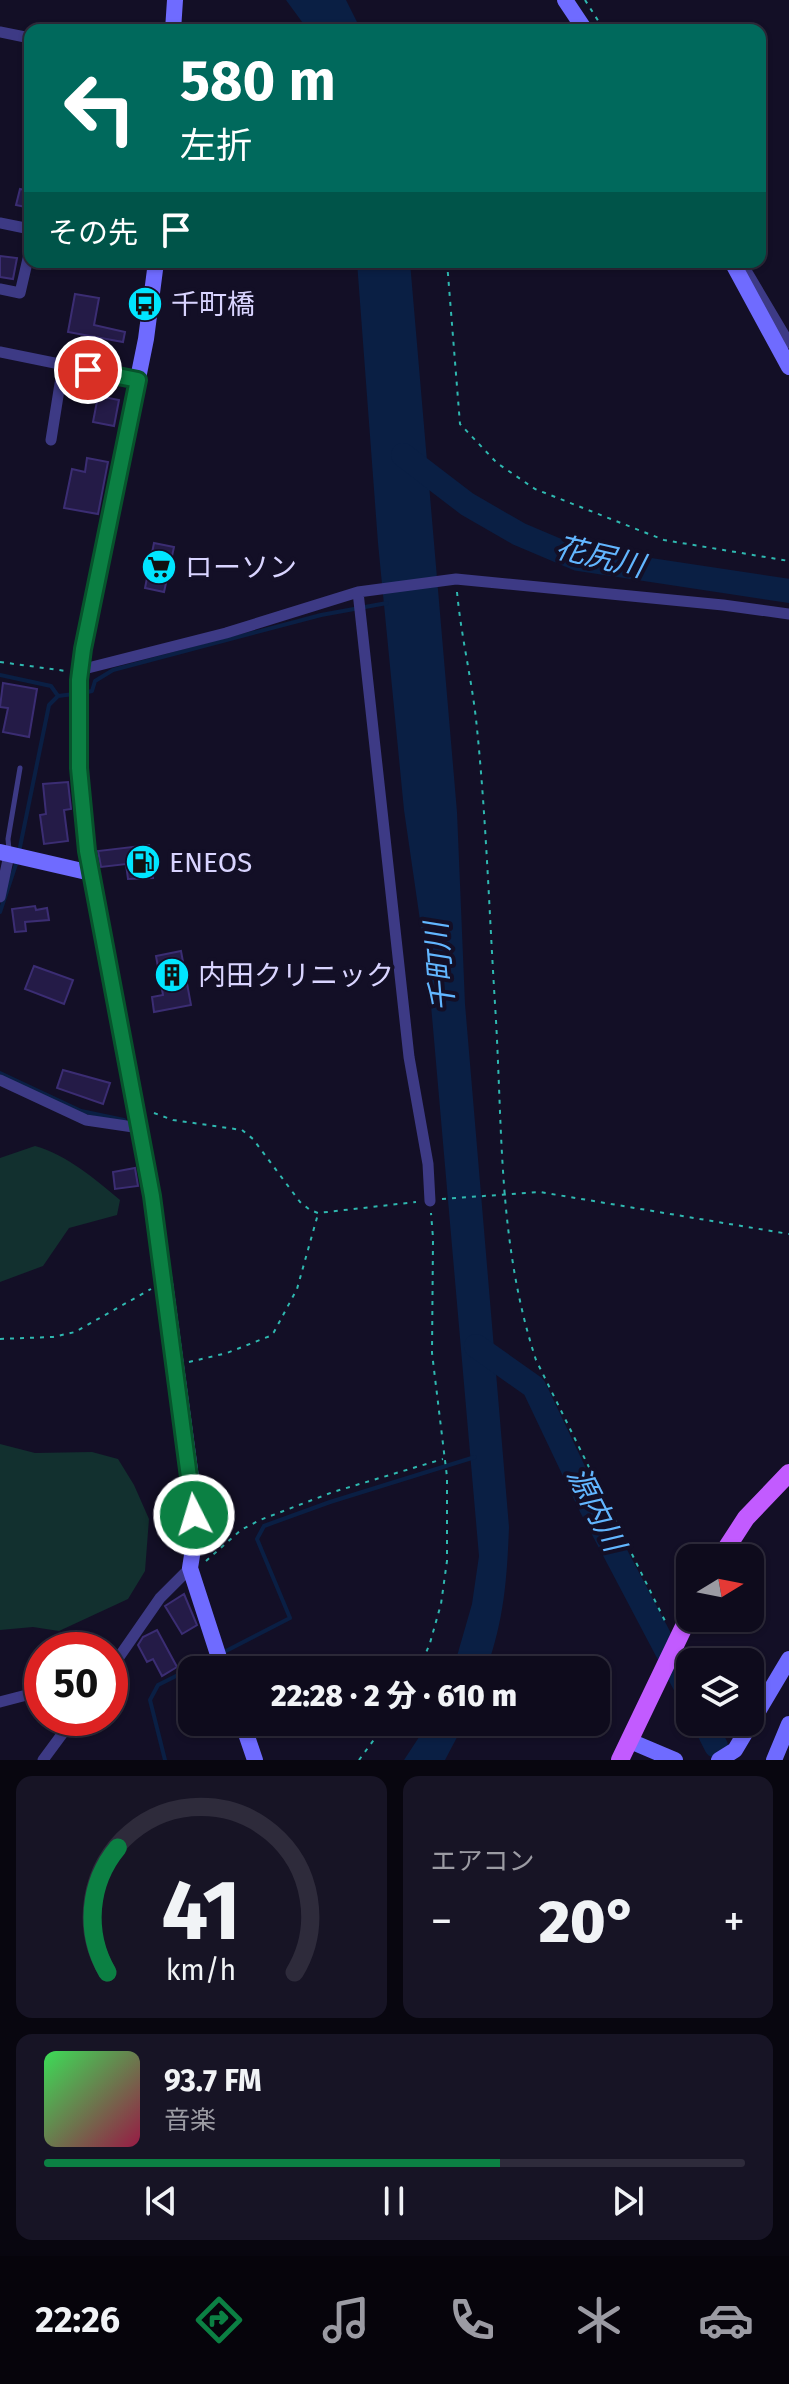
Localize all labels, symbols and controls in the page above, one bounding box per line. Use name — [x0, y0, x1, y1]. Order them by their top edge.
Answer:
text: 580 m — [180, 48, 336, 115]
icon: left — [48, 56, 152, 160]
text: 左折 — [180, 124, 252, 168]
icon: arrive — [154, 208, 198, 252]
text: その先 — [48, 215, 138, 251]
bus stop icon: 千町橋 — [126, 285, 164, 323]
place label: 千町橋 — [171, 288, 255, 321]
pin — [54, 336, 122, 404]
icon: arrive — [66, 348, 110, 392]
water label: 花尻川 — [552, 529, 651, 585]
supermarket icon: ローソン — [140, 548, 178, 586]
place label: ローソン — [185, 551, 297, 584]
fuel station icon: ENEOS — [124, 843, 162, 881]
place label: ENEOS — [169, 846, 252, 879]
water label: 千町川 — [418, 918, 462, 1013]
building icon: 内田クリニック — [153, 956, 191, 994]
place label: 内田クリニック — [198, 959, 394, 992]
water label: 源内川 — [560, 1461, 634, 1560]
position arrow — [152, 1473, 236, 1557]
north arrow — [676, 1544, 764, 1632]
map controls — [676, 1544, 764, 1736]
speed limit sign: 50 — [24, 1632, 128, 1736]
button: layers — [676, 1648, 764, 1736]
text: 22:28 · 2 分 · 610 m — [271, 1678, 517, 1714]
text: エアコン — [431, 1846, 535, 1877]
text: 41 — [161, 1861, 241, 1961]
text: 20° — [539, 1886, 637, 1958]
text: − — [431, 1895, 453, 1948]
text: + — [723, 1895, 745, 1948]
text: km/h — [166, 1953, 237, 1988]
text: 93.7 FM — [164, 2063, 262, 2099]
text: 音楽 — [164, 2105, 216, 2136]
icon: previous — [139, 2179, 183, 2223]
icon: pause — [372, 2179, 416, 2223]
icon: next — [606, 2179, 650, 2223]
icon: directions — [191, 2292, 247, 2348]
icon: music — [318, 2292, 374, 2348]
icon: phone — [444, 2292, 500, 2348]
icon: climate — [571, 2292, 627, 2348]
icon: car — [698, 2292, 754, 2348]
text: 22:26 — [35, 2298, 120, 2342]

